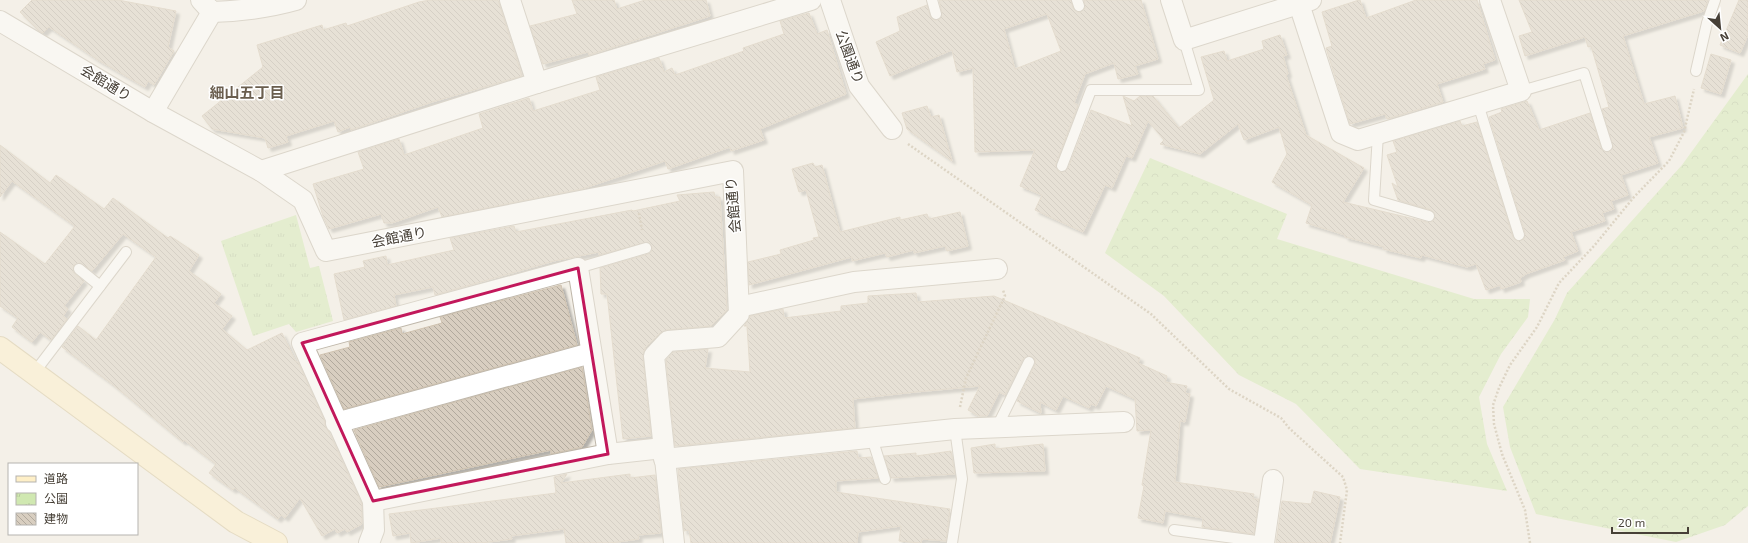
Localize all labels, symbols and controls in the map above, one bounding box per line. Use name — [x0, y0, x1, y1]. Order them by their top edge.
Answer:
north arrow — [1700, 8, 1740, 48]
street label: 公園通り — [833, 28, 868, 86]
text: N — [1718, 30, 1731, 45]
street label: 会館通り — [78, 61, 135, 104]
district label: 細山五丁目 — [209, 83, 285, 101]
street label: 会館通り — [722, 176, 743, 234]
street label: 会館通り — [370, 223, 428, 250]
legend — [8, 463, 138, 535]
text: 道路 — [44, 471, 68, 485]
text: 公園 — [44, 491, 68, 505]
scale bar — [1612, 509, 1688, 535]
text: 建物 — [44, 511, 68, 525]
text: 20 m — [1618, 515, 1645, 529]

